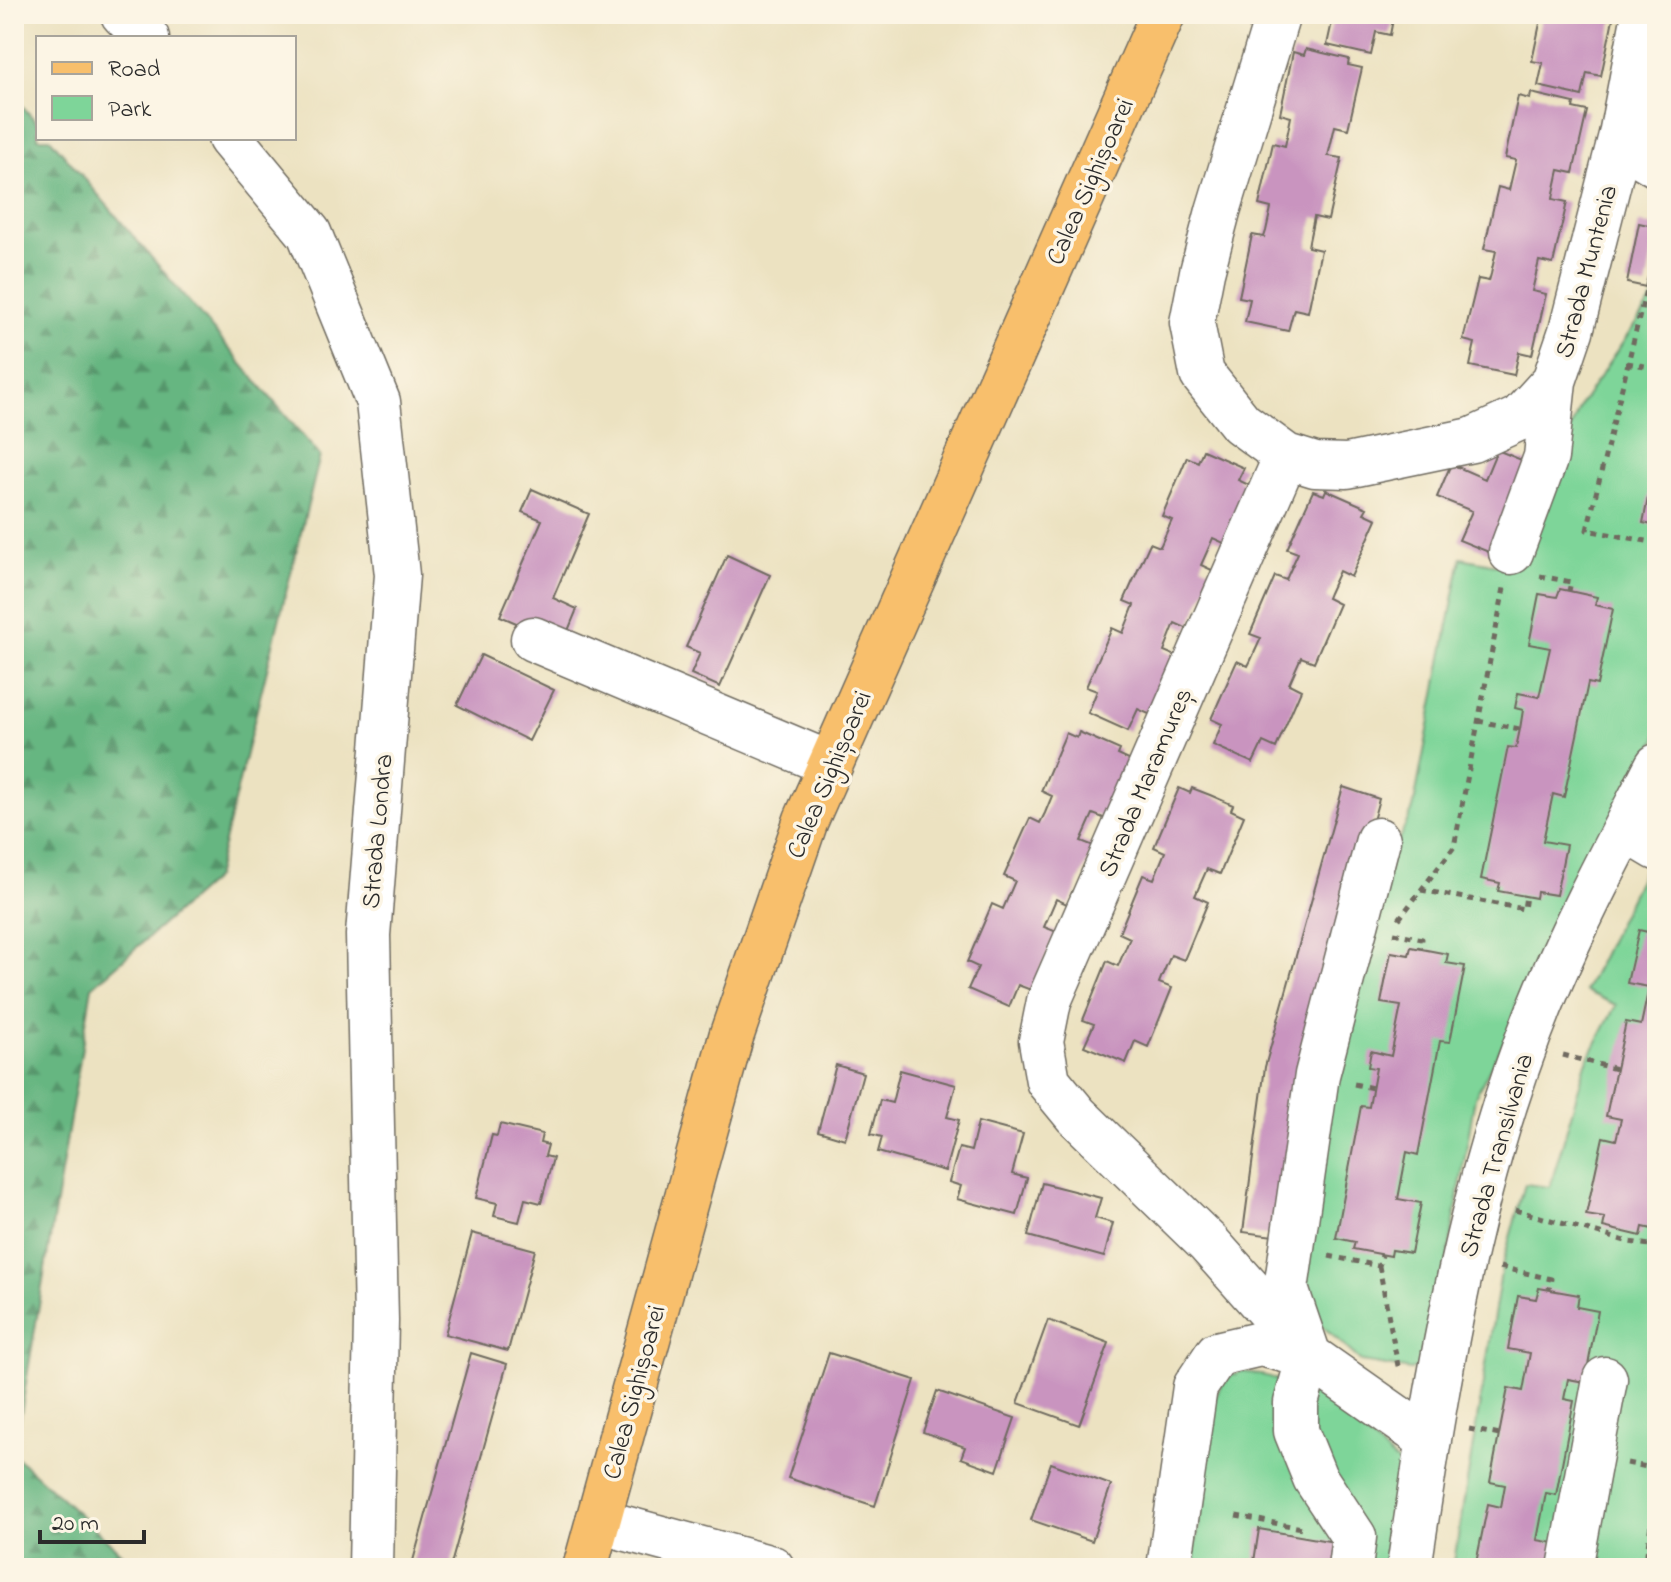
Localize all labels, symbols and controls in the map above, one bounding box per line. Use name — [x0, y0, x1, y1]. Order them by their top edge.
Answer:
legend — [36, 36, 296, 140]
text: Road — [108, 53, 161, 88]
text: Park — [108, 93, 152, 128]
street label: Calea Sighișoarei — [1038, 93, 1146, 272]
street label: Strada Muntenia — [1547, 181, 1629, 363]
street label: Strada Maramureș — [1090, 683, 1204, 884]
street label: Calea Sighișoarei — [778, 685, 883, 865]
street label: Strada Londra — [353, 752, 405, 910]
street label: Strada Transilvania — [1451, 1049, 1545, 1262]
street label: Calea Sighișoarei — [594, 1301, 677, 1484]
scale bar — [40, 1494, 144, 1544]
text: 20 m — [52, 1507, 99, 1542]

